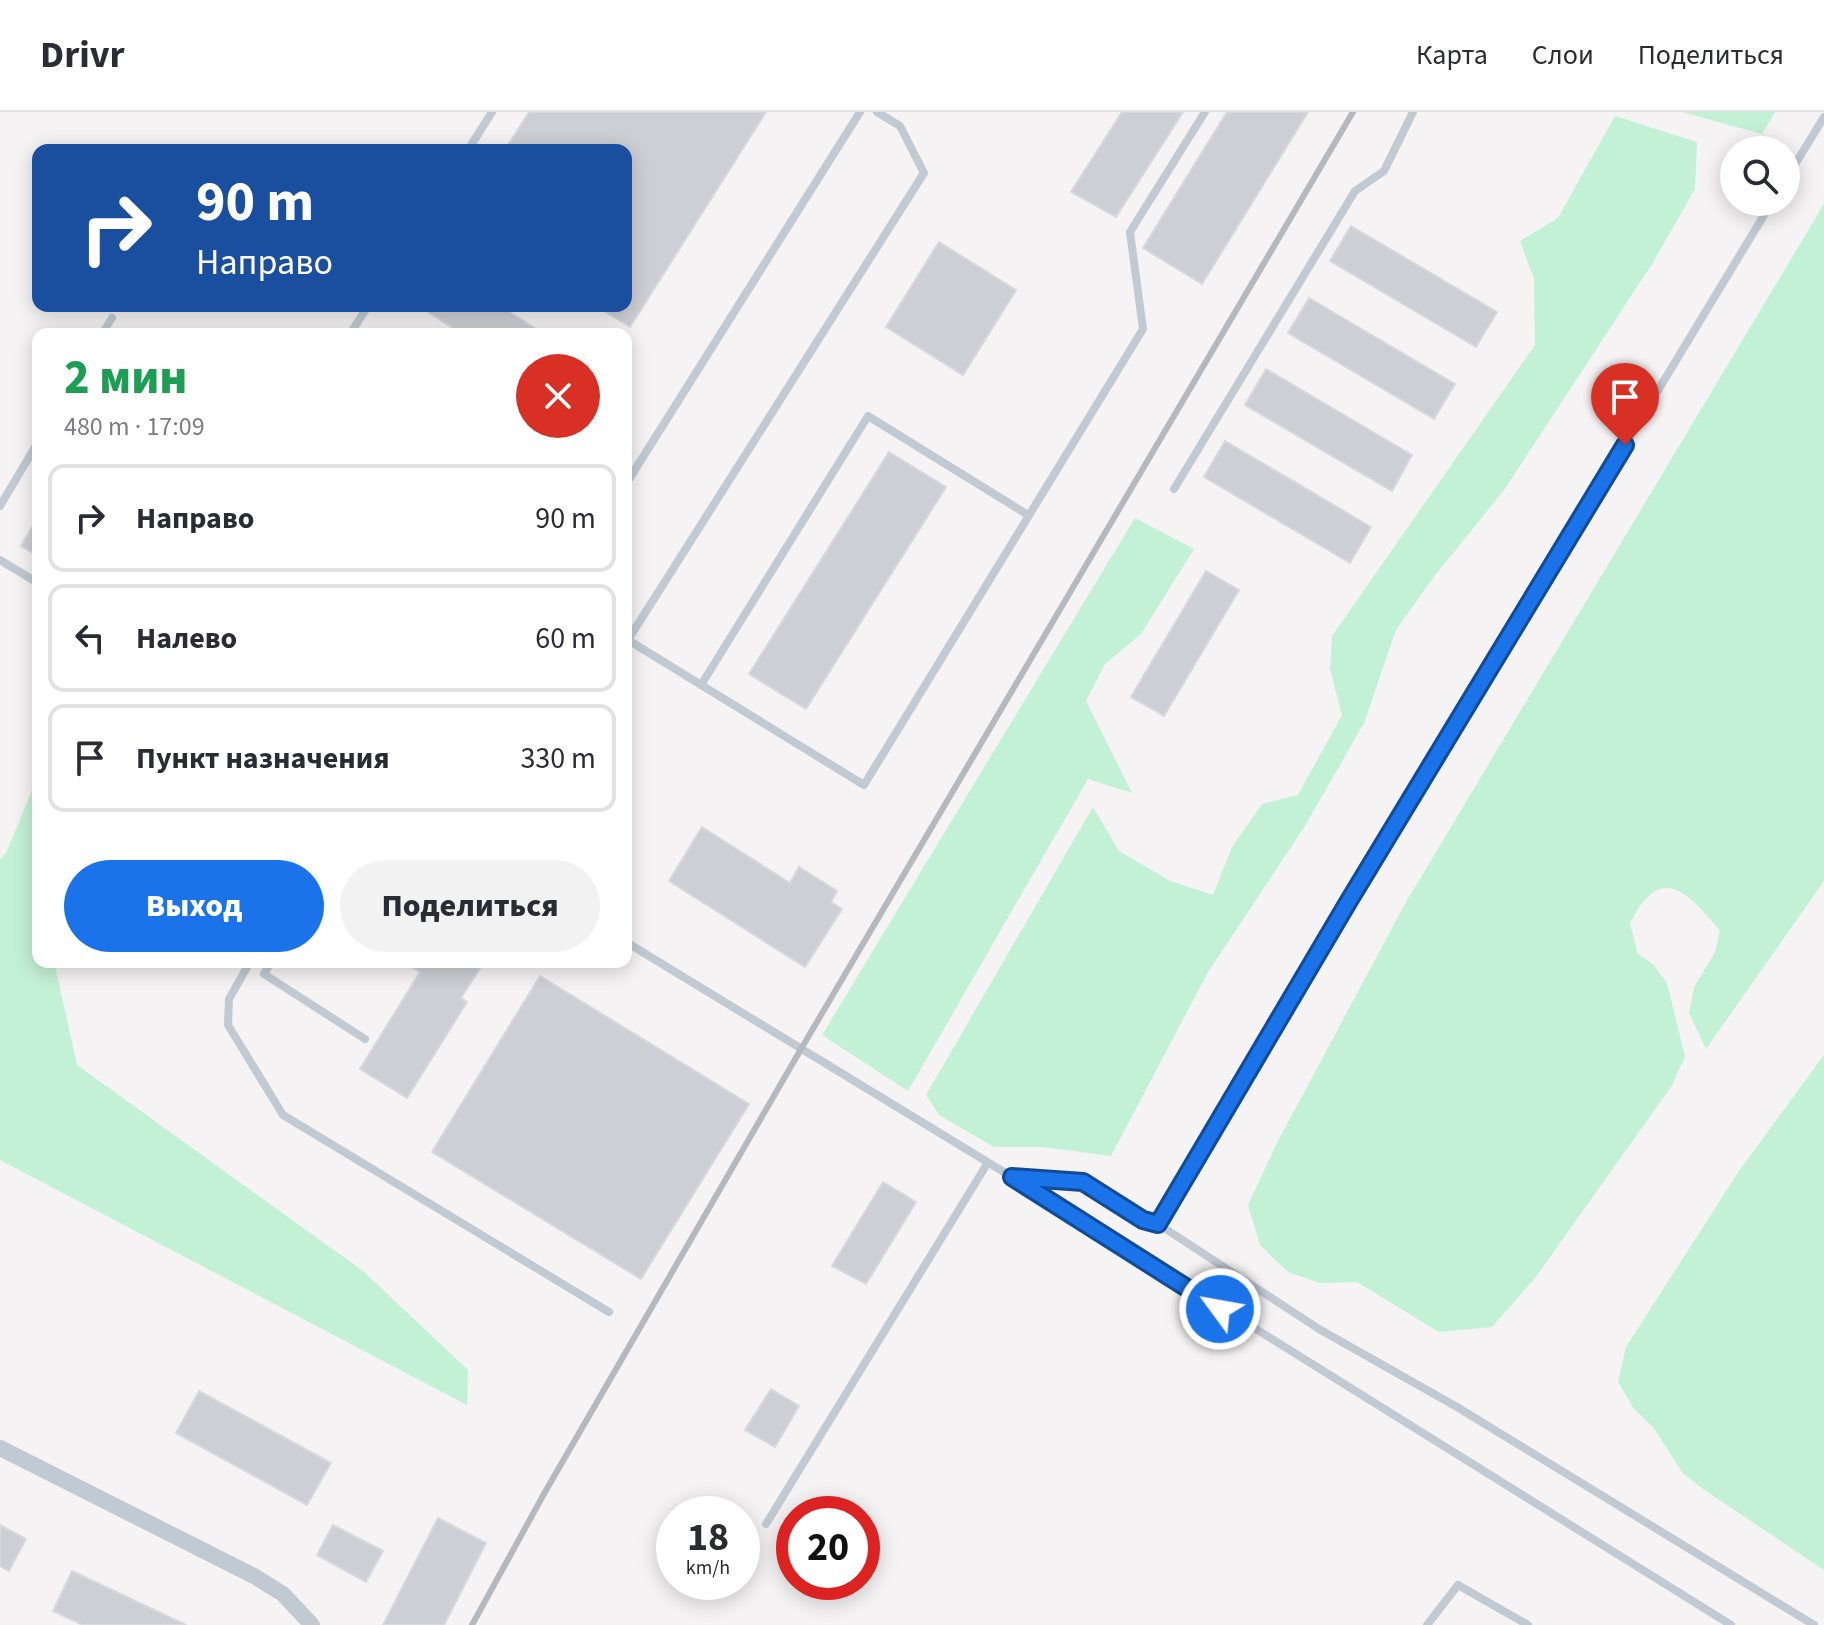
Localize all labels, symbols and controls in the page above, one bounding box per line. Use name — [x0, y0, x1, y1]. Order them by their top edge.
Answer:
text: Drivr — [40, 28, 125, 82]
text: Карта — [1416, 35, 1488, 75]
text: Слои — [1532, 35, 1594, 75]
text: Поделиться — [1638, 35, 1784, 75]
map controls — [1720, 136, 1800, 216]
button: search — [1720, 136, 1800, 216]
text: 90 m — [196, 163, 314, 242]
icon: right — [64, 176, 168, 280]
text: Направо — [196, 237, 333, 288]
text: 2 мин — [64, 344, 187, 412]
button: close — [516, 354, 600, 438]
pin — [1591, 363, 1659, 445]
icon: arrive — [1603, 375, 1647, 419]
text: 480 m · 17:09 — [64, 408, 205, 445]
icon: right — [68, 496, 112, 540]
text: Направо — [136, 497, 254, 540]
text: 90 m — [535, 497, 596, 540]
icon: left — [68, 616, 112, 660]
text: Налево — [136, 617, 237, 660]
text: 60 m — [535, 617, 596, 660]
icon: arrive — [68, 736, 112, 780]
text: Пункт назначения — [136, 737, 390, 780]
text: 330 m — [520, 737, 596, 780]
button: Выход — [64, 860, 324, 952]
button: Поделиться — [340, 860, 600, 952]
position arrow — [1178, 1267, 1262, 1351]
speed limit sign: 20 — [776, 1496, 880, 1600]
text: 18 — [687, 1509, 729, 1566]
text: km/h — [686, 1554, 730, 1582]

